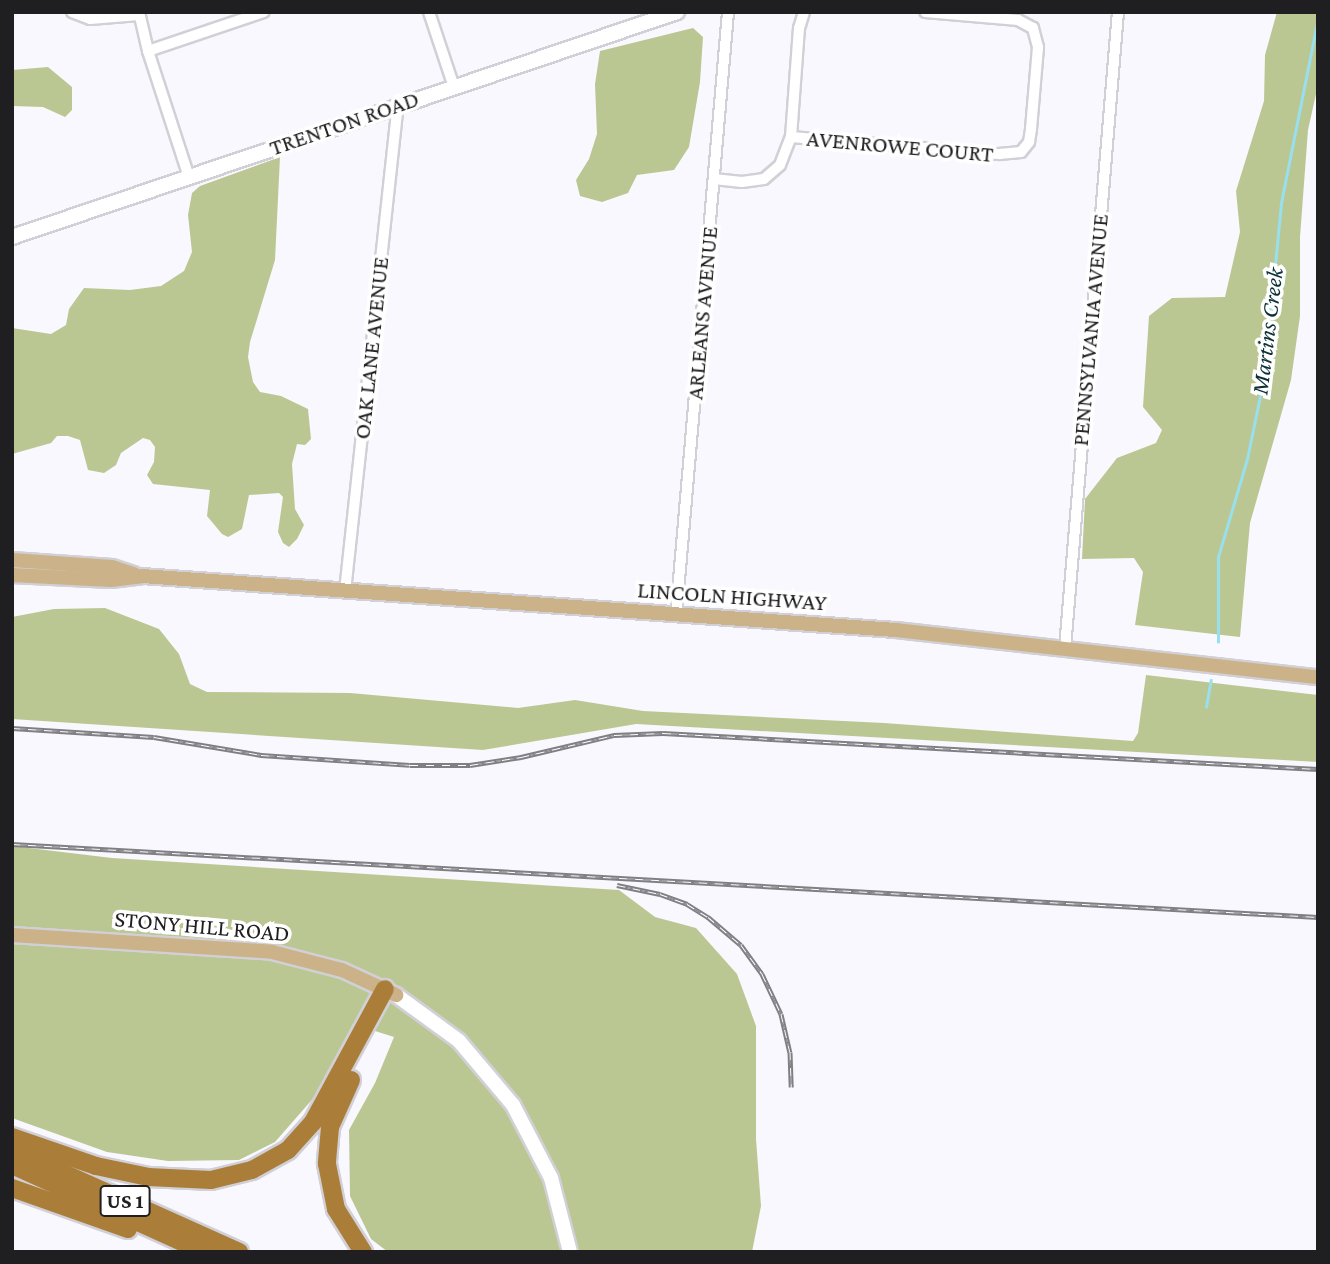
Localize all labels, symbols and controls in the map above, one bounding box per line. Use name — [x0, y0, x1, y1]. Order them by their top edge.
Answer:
street label: TRENTON ROAD — [266, 85, 422, 161]
street label: AVENROWE COURT — [805, 124, 995, 168]
street label: PENNSYLVANIA AVENUE — [1066, 213, 1114, 447]
street label: ARLEANS AVENUE — [681, 225, 723, 401]
street label: OAK LANE AVENUE — [348, 255, 394, 441]
water label: Martins Creek — [1245, 266, 1289, 396]
street label: LINCOLN HIGHWAY — [636, 576, 828, 616]
street label: STONY HILL ROAD — [113, 905, 291, 947]
road number: US 1 — [99, 1184, 151, 1218]

